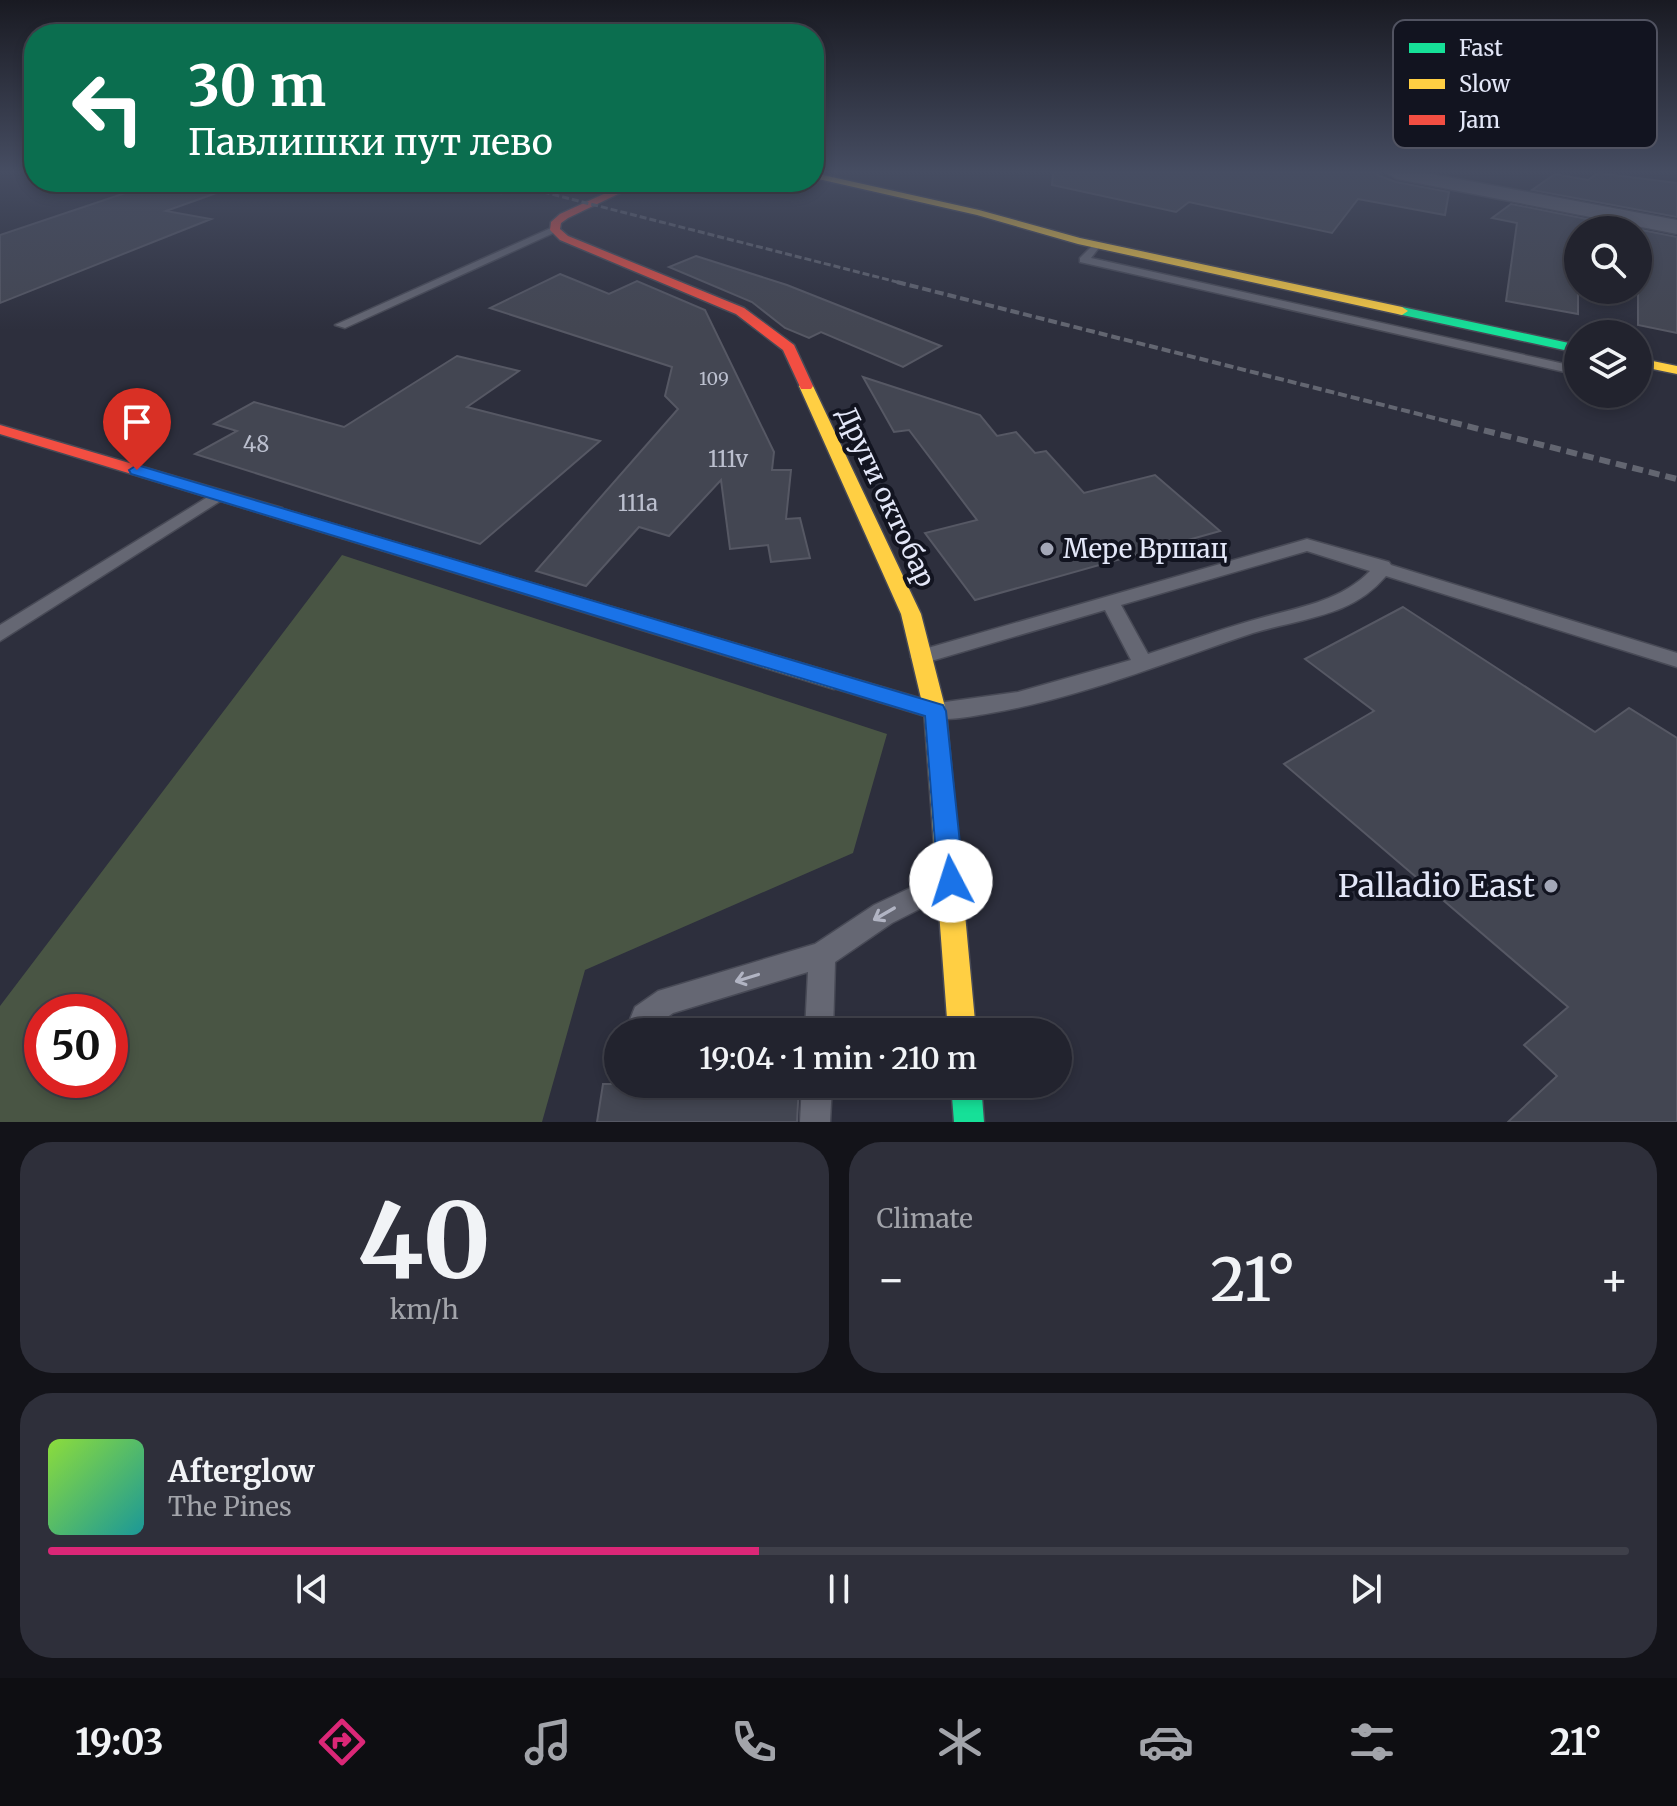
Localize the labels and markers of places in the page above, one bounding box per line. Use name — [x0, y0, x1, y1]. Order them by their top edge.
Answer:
pin — [103, 388, 171, 470]
place label: Мере Вршац — [1063, 532, 1228, 565]
marker: Мере Вршац — [1038, 540, 1056, 558]
place label: Palladio East — [1338, 866, 1536, 906]
marker: Palladio East — [1542, 877, 1560, 895]

